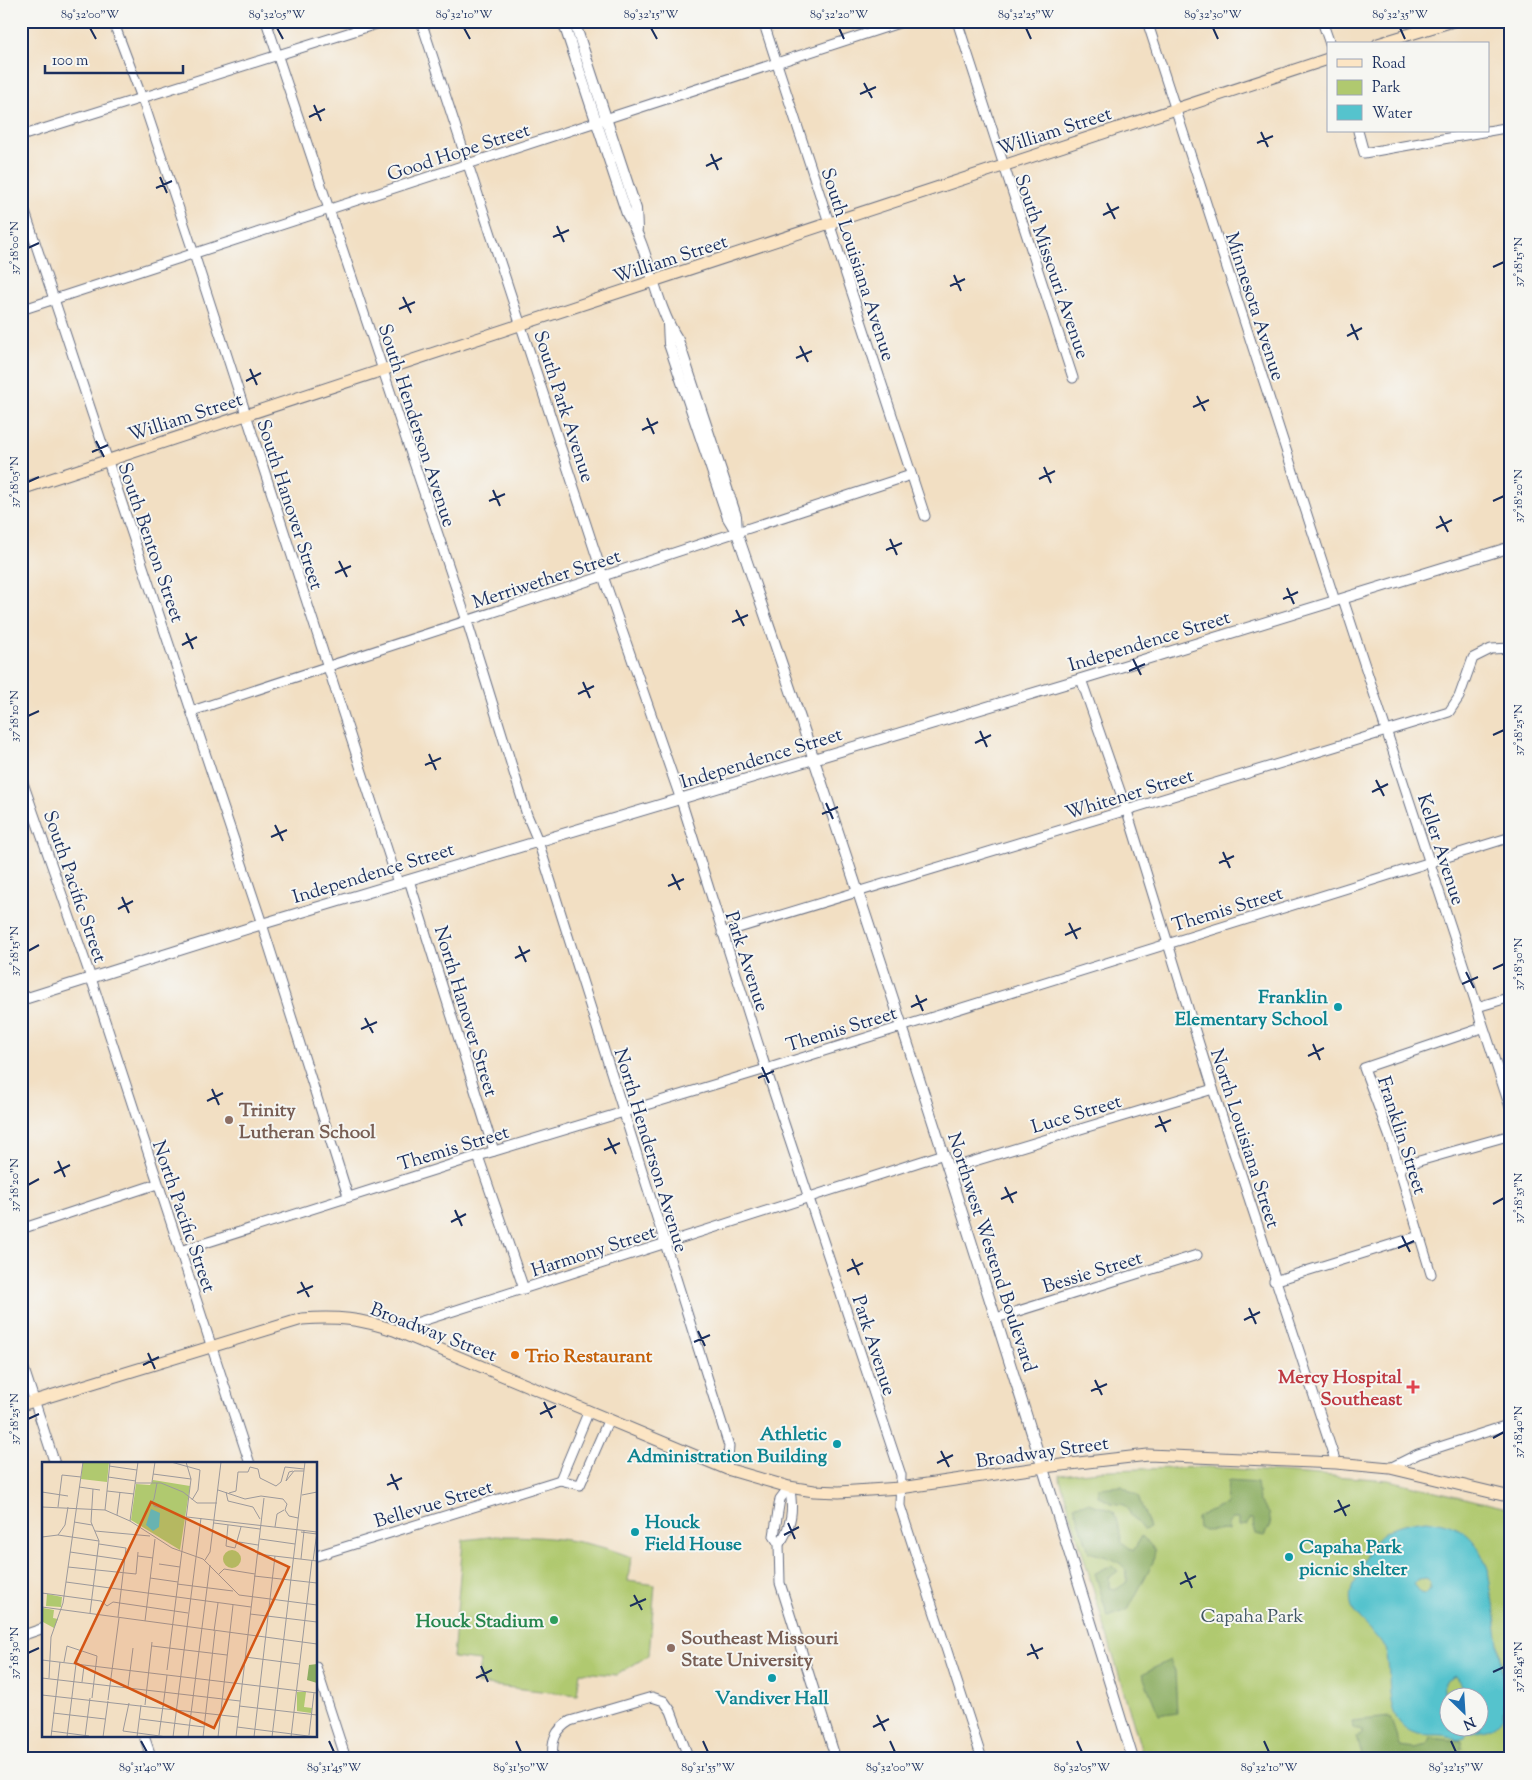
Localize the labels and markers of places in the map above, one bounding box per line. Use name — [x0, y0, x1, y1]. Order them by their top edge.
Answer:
place label: Franklin Elementary School — [1175, 985, 1329, 1034]
marker: Franklin Elementary School — [1332, 1001, 1344, 1013]
place label: Trinity Lutheran School — [239, 1098, 376, 1147]
marker: Trinity Lutheran School — [223, 1114, 235, 1126]
place label: Trio Restaurant — [525, 1344, 653, 1371]
marker: Trio Restaurant — [509, 1349, 521, 1361]
place label: Mercy Hospital Southeast — [1278, 1365, 1403, 1414]
marker: Mercy Hospital Southeast — [1406, 1380, 1420, 1394]
place label: Athletic Administration Building — [627, 1422, 828, 1471]
marker: Athletic Administration Building — [831, 1438, 843, 1450]
place label: Houck Field House — [645, 1510, 742, 1559]
marker: Houck Field House — [629, 1526, 641, 1538]
place label: Capaha Park picnic shelter — [1299, 1535, 1408, 1584]
marker: Capaha Park picnic shelter — [1283, 1551, 1295, 1563]
place label: Houck Stadium — [416, 1609, 544, 1636]
marker: Houck Stadium — [548, 1614, 560, 1626]
place label: Southeast Missouri State University — [681, 1626, 839, 1675]
marker: Southeast Missouri State University — [665, 1642, 677, 1654]
marker: Vandiver Hall — [766, 1672, 778, 1684]
place label: Vandiver Hall — [715, 1686, 830, 1713]

